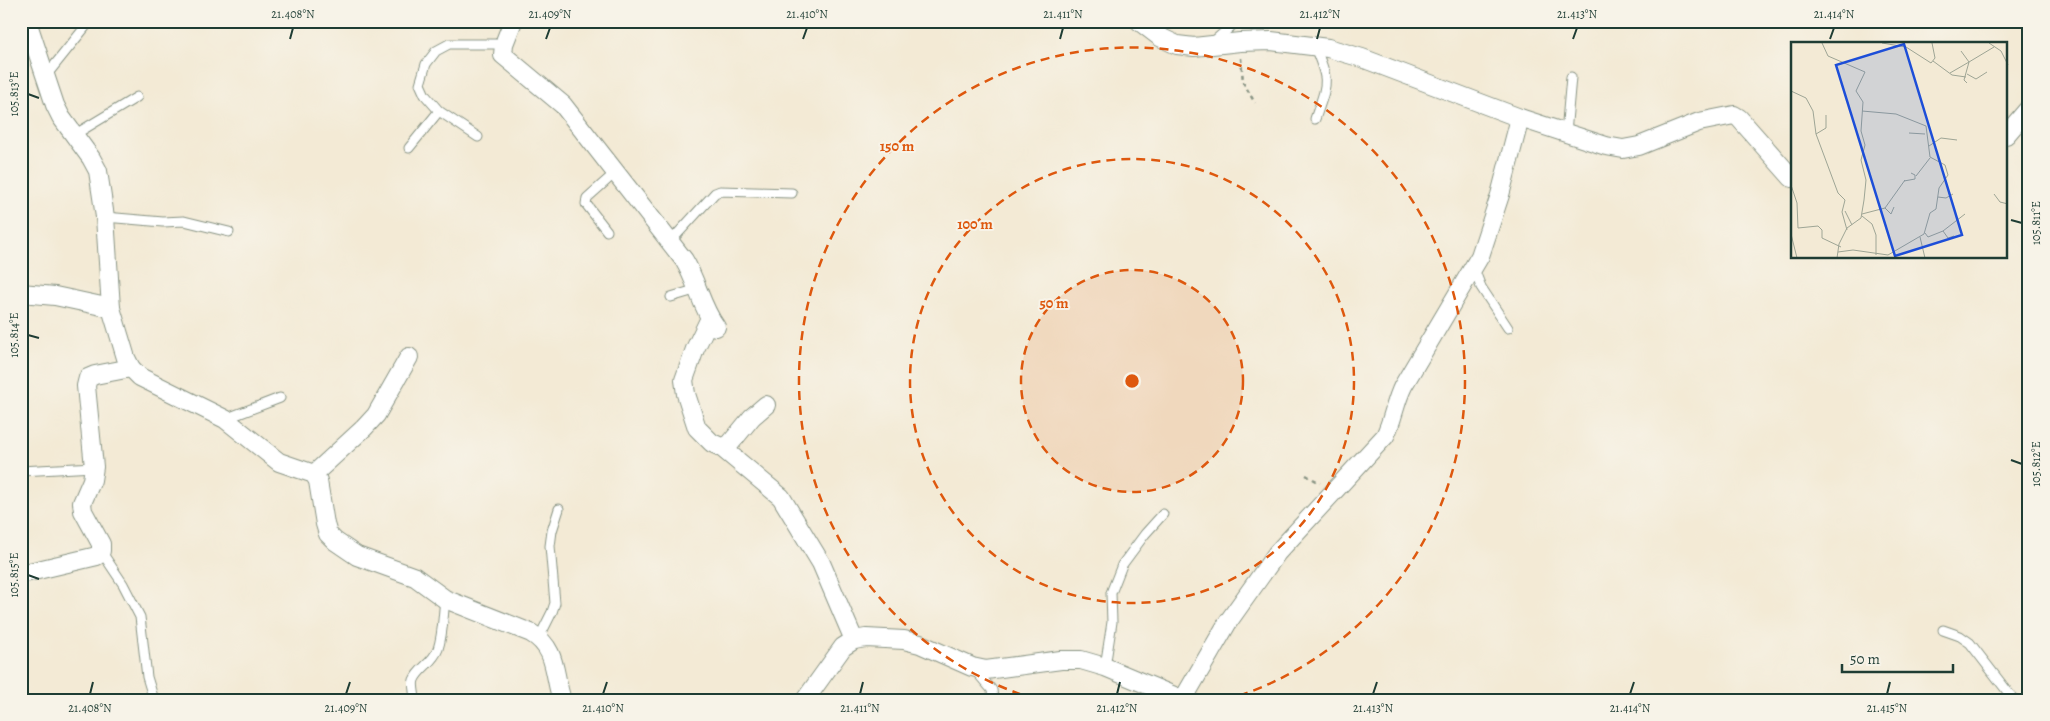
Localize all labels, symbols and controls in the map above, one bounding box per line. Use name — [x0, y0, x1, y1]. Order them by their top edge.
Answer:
text: 21.408°N — [271, 6, 315, 22]
text: 21.409°N — [528, 6, 572, 22]
text: 21.410°N — [786, 6, 828, 22]
text: 21.411°N — [1043, 6, 1083, 22]
text: 21.412°N — [1300, 6, 1341, 22]
text: 21.413°N — [1557, 6, 1597, 22]
text: 21.414°N — [1814, 6, 1855, 22]
inset map — [1791, 42, 2008, 259]
text: 105.813°E — [6, 72, 22, 116]
text: 150 m — [880, 136, 915, 156]
text: 105.811°E — [2028, 201, 2044, 245]
text: 100 m — [957, 214, 993, 234]
text: 50 m — [1039, 293, 1069, 313]
text: 105.814°E — [6, 312, 22, 358]
centre of rings — [1123, 372, 1141, 390]
text: 105.812°E — [2028, 441, 2044, 487]
text: 105.815°E — [6, 552, 22, 598]
scale bar — [1842, 641, 1954, 673]
text: 50 m — [1850, 649, 1880, 669]
text: 21.408°N — [68, 700, 112, 716]
text: 21.409°N — [324, 700, 368, 716]
text: 21.410°N — [582, 700, 624, 716]
text: 21.411°N — [840, 700, 880, 716]
text: 21.412°N — [1097, 700, 1138, 716]
text: 21.413°N — [1353, 700, 1393, 716]
text: 21.414°N — [1610, 700, 1651, 716]
text: 21.415°N — [1867, 700, 1908, 716]

